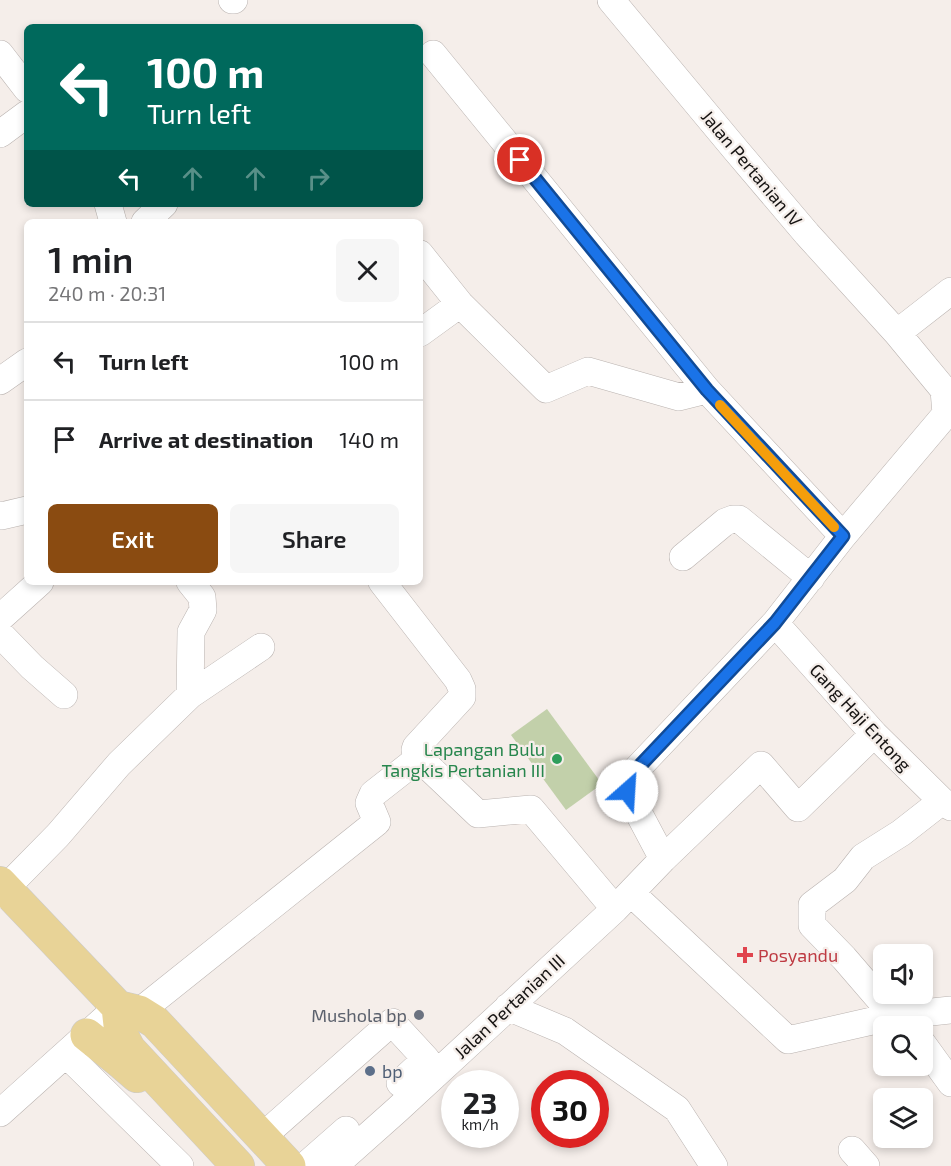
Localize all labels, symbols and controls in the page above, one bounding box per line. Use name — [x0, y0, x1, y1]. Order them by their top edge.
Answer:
text: 100 m — [147, 46, 264, 96]
icon: left — [48, 48, 126, 126]
text: Turn left — [147, 97, 251, 129]
street label: Jalan Pertanian IV — [697, 105, 807, 231]
pin — [494, 134, 545, 185]
icon: arrive — [503, 143, 536, 176]
icon: left — [113, 162, 146, 195]
icon: ahead — [176, 162, 209, 195]
icon: ahead — [239, 162, 272, 195]
icon: right — [302, 162, 335, 195]
text: 1 min — [48, 237, 133, 280]
button: close — [336, 239, 399, 302]
text: 240 m · 20:31 — [48, 281, 166, 305]
icon: left — [48, 345, 81, 378]
text: Turn left — [99, 348, 188, 374]
text: 100 m — [340, 348, 399, 374]
icon: arrive — [48, 423, 81, 456]
text: Arrive at destination — [99, 426, 313, 452]
text: 140 m — [339, 426, 399, 452]
button: Exit — [48, 504, 218, 573]
button: Share — [230, 504, 399, 573]
street label: Gang Haji Entong — [806, 659, 916, 775]
place label: Lapangan Bulu Tangkis Pertanian III — [382, 738, 545, 781]
marker: Lapangan Bulu Tangkis Pertanian III — [550, 752, 564, 766]
position arrow — [595, 759, 659, 823]
place label: Posyandu — [758, 944, 838, 966]
map controls — [873, 944, 933, 1148]
button: sound — [873, 944, 933, 1004]
marker: Posyandu — [736, 946, 754, 964]
street label: Jalan Pertanian III — [449, 949, 569, 1063]
place label: Mushola bp — [311, 1004, 407, 1026]
marker: Mushola bp — [412, 1008, 426, 1022]
button: search — [873, 1016, 933, 1076]
place label: bp — [382, 1060, 403, 1082]
marker: bp — [363, 1064, 377, 1078]
speed limit sign: 30 — [531, 1070, 609, 1148]
text: 23 — [463, 1084, 497, 1120]
button: layers — [873, 1088, 933, 1148]
text: km/h — [461, 1115, 499, 1133]

